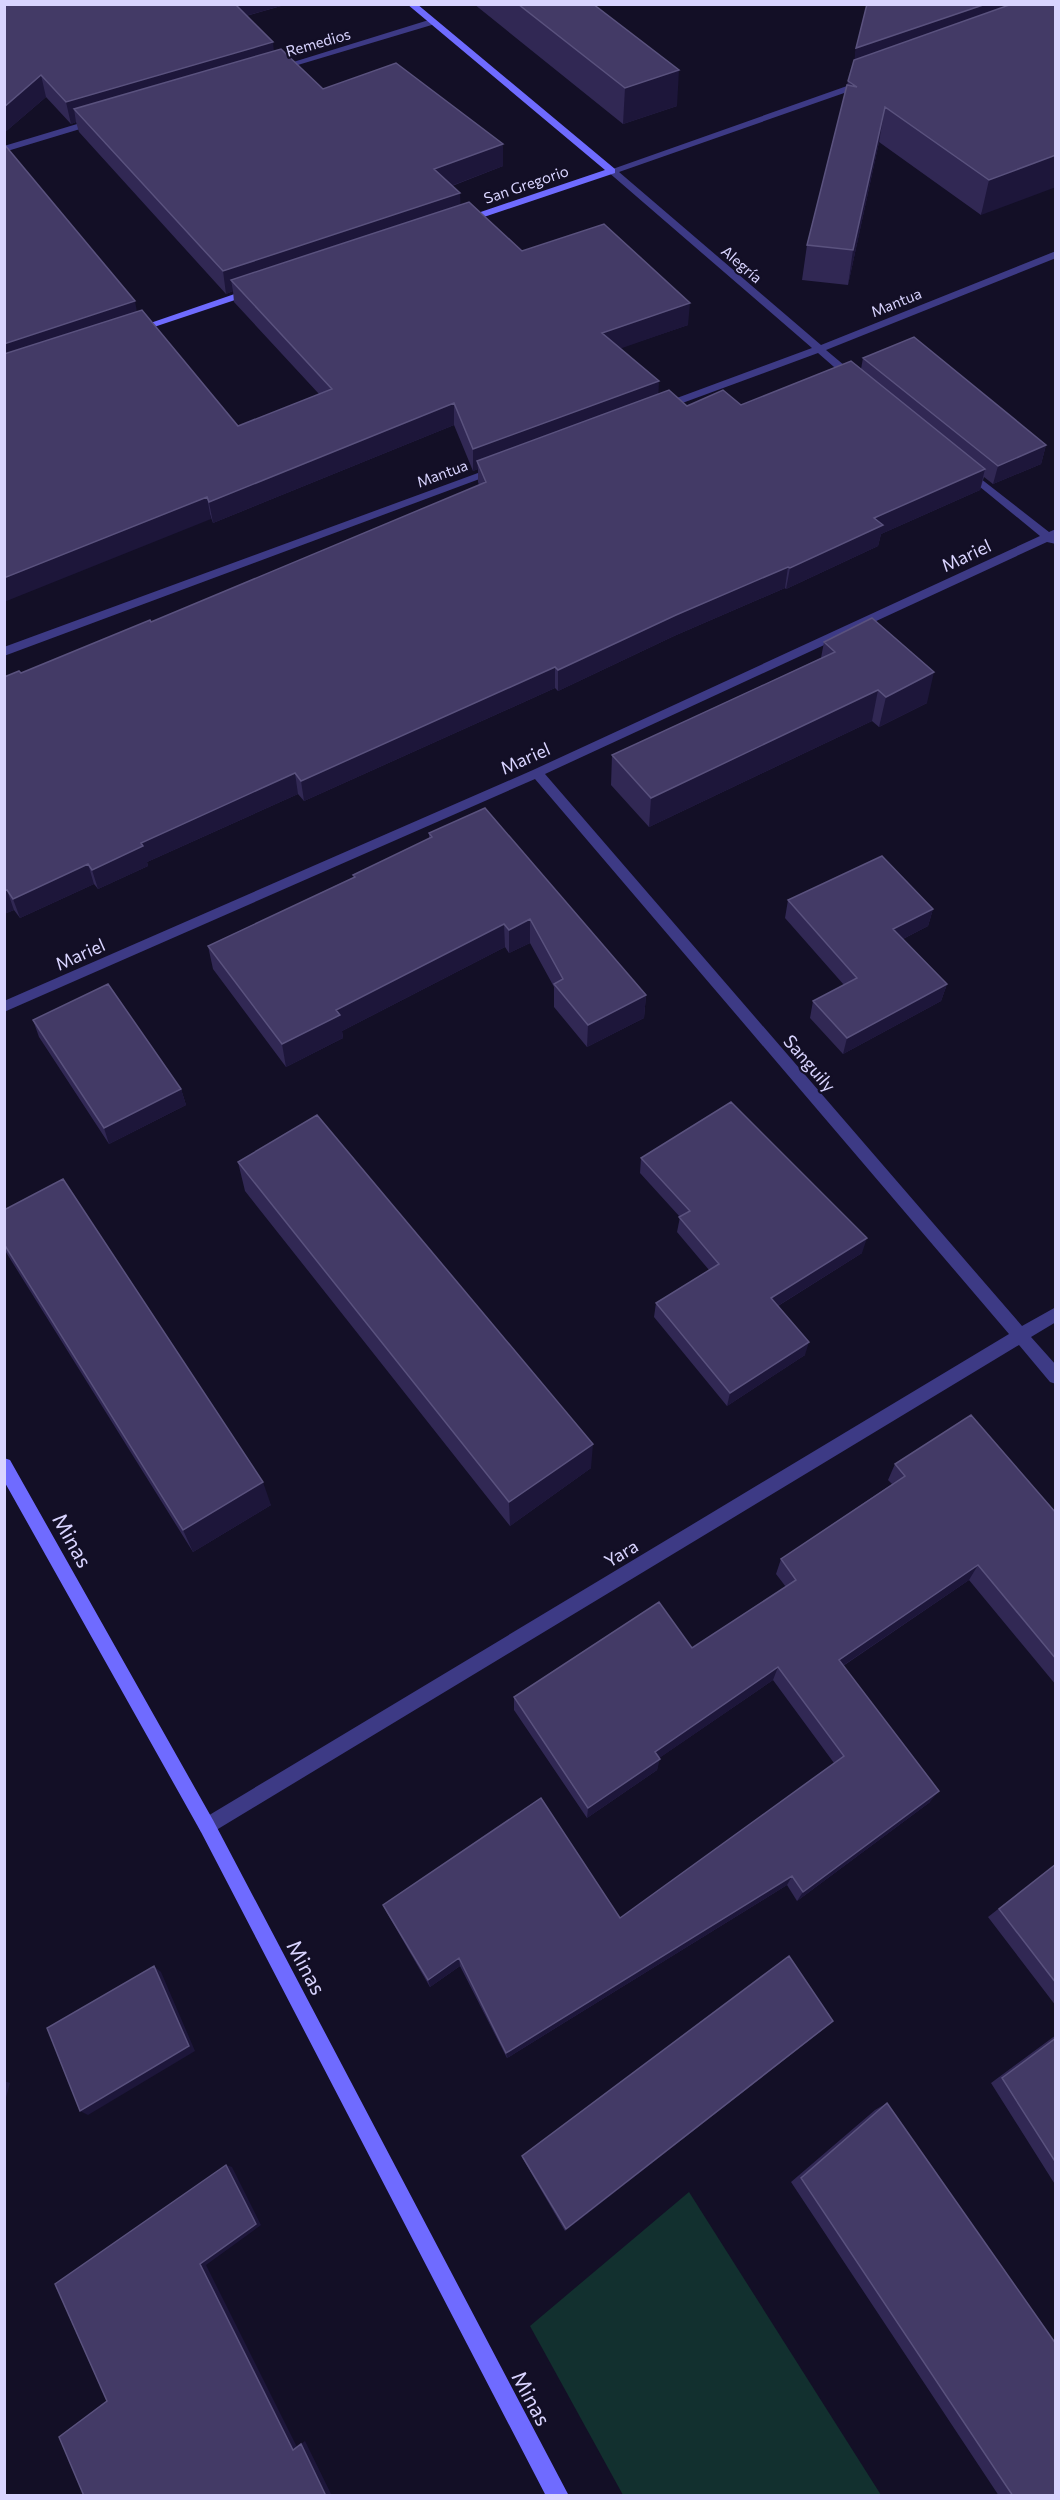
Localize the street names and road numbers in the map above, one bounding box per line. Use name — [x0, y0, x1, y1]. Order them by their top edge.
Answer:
street label: Remedios — [283, 24, 353, 60]
street label: San Gregorio — [481, 161, 571, 207]
street label: Alegría — [718, 241, 766, 287]
street label: Mantua — [868, 284, 924, 320]
street label: Mantua — [414, 455, 470, 491]
street label: Mariel — [938, 534, 994, 576]
street label: Mariel — [497, 737, 553, 779]
street label: Mariel — [52, 933, 108, 975]
street label: Sanguily — [779, 1030, 841, 1096]
street label: Minas — [48, 1509, 98, 1571]
street label: Yara — [600, 1534, 642, 1572]
street label: Minas — [282, 1935, 332, 1999]
street label: Minas — [507, 2366, 557, 2430]

